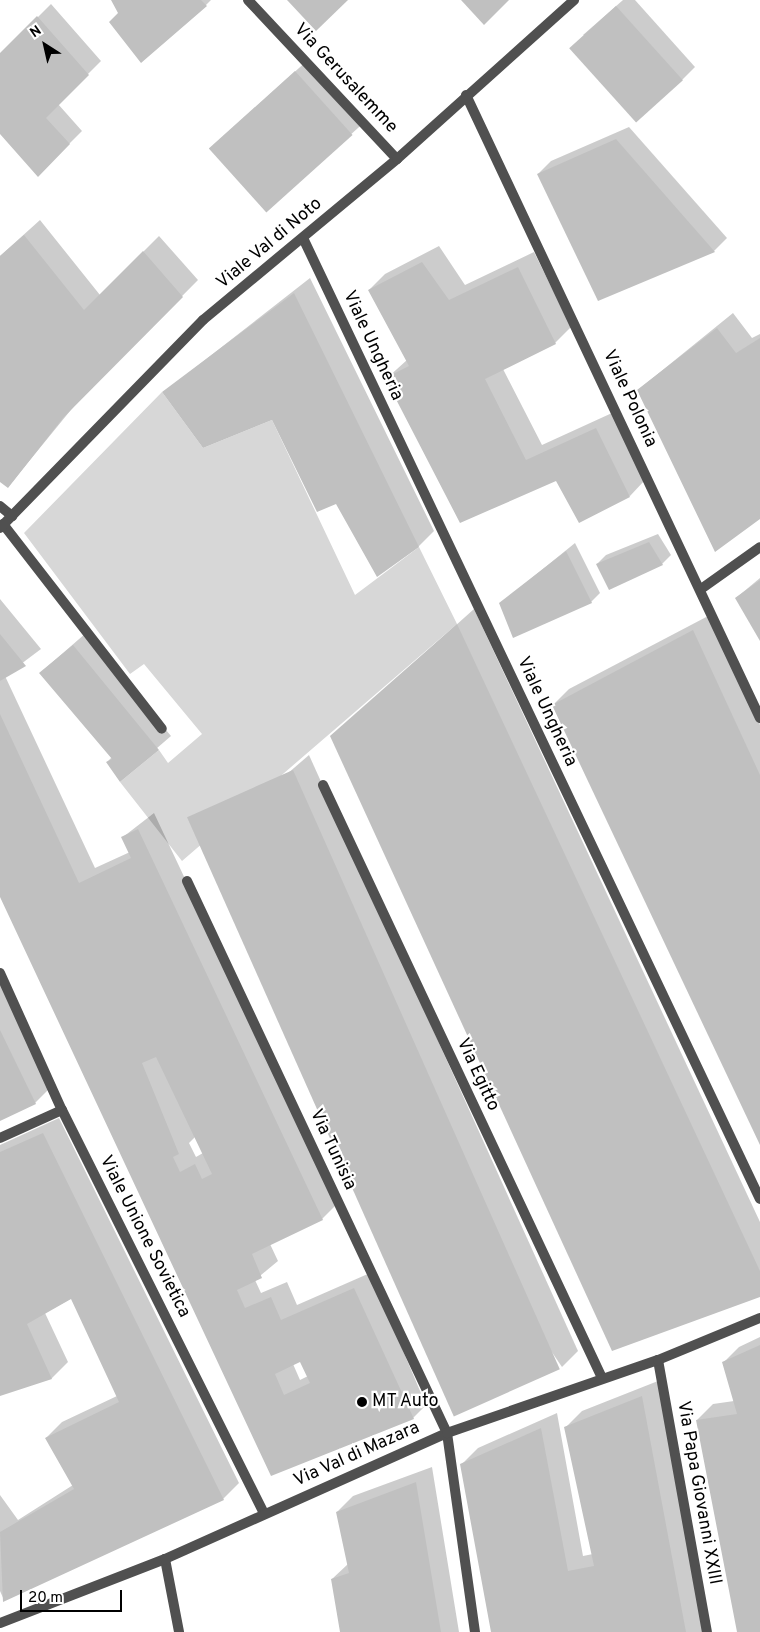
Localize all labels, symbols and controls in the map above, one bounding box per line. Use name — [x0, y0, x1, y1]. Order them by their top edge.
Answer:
north arrow — [20, 20, 70, 70]
street label: Via Gerusalemme — [289, 20, 401, 138]
text: N — [27, 22, 45, 42]
street label: Viale Val di Noto — [213, 193, 327, 295]
street label: Viale Ungheria — [337, 288, 407, 404]
street label: Viale Polonia — [597, 347, 661, 451]
street label: Viale Ungheria — [511, 654, 581, 770]
street label: Via Egitto — [451, 1035, 503, 1115]
street label: Via Tunisia — [304, 1106, 360, 1194]
street label: Viale Unione Sovietica — [94, 1152, 194, 1322]
place label: MT Auto — [372, 1391, 440, 1413]
marker: MT Auto — [356, 1396, 368, 1408]
street label: Via Papa Giovanni XXIII — [671, 1399, 725, 1587]
street label: Via Val di Mazara — [290, 1417, 424, 1493]
scale bar — [22, 1580, 125, 1612]
text: 20 m — [28, 1589, 63, 1608]

